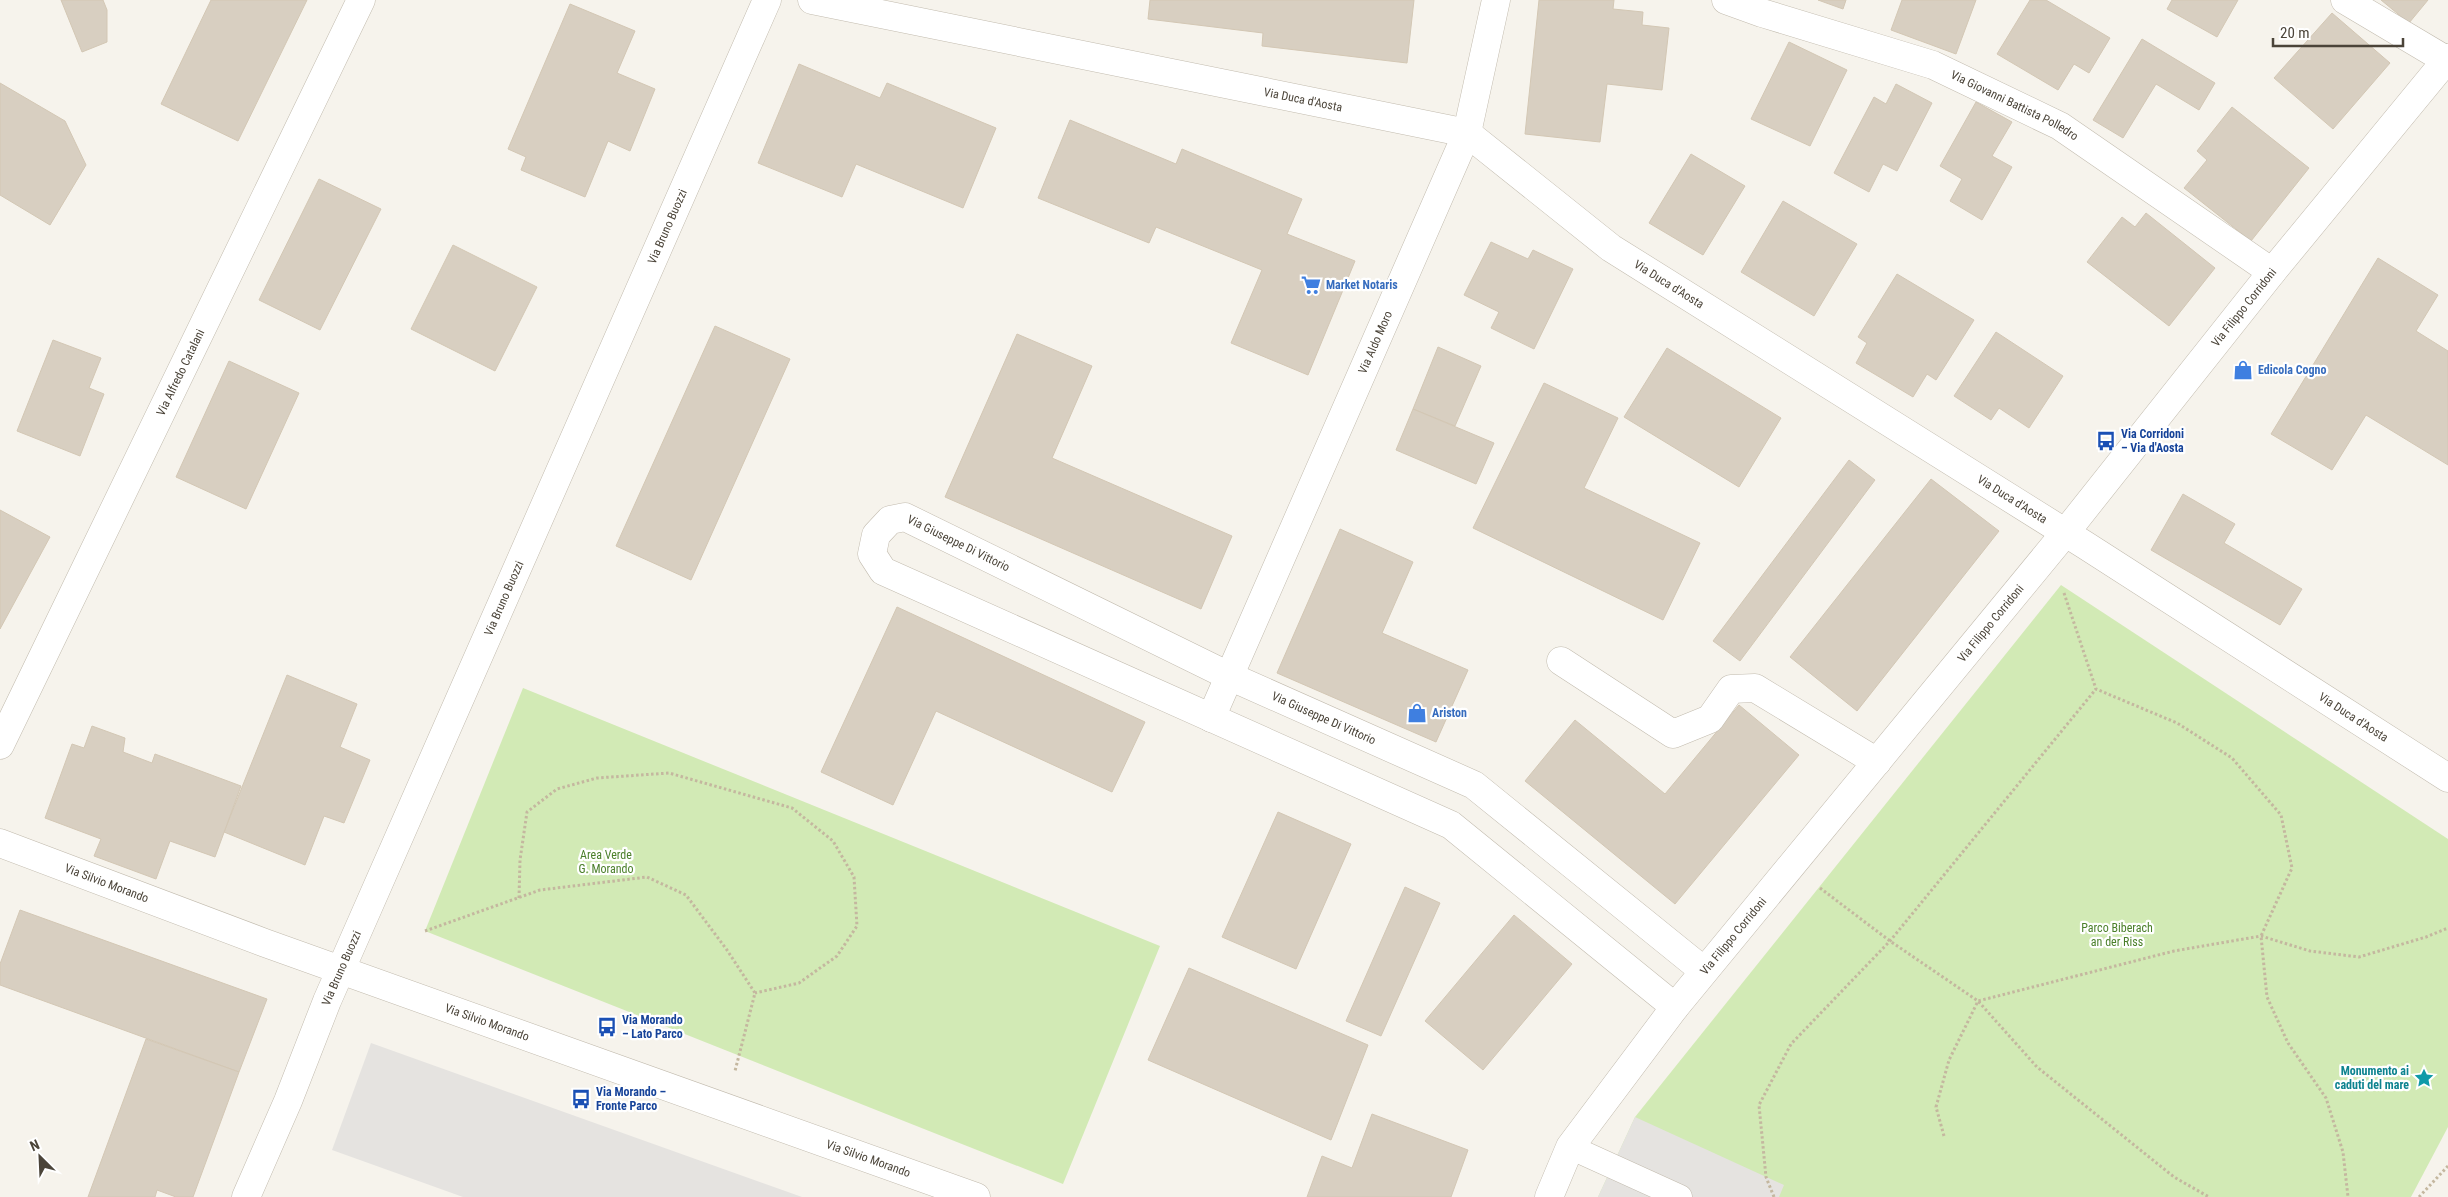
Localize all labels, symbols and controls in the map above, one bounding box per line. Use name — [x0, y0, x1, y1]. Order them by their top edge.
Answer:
scale bar — [2273, 15, 2403, 47]
text: 20 m — [2280, 24, 2310, 42]
street label: Via Giovanni Battista Polledro — [1949, 68, 2081, 143]
street label: Via Duca d'Aosta — [1262, 85, 1344, 115]
street label: Via Bruno Buozzi — [645, 187, 690, 266]
street label: Via Duca d'Aosta — [1631, 257, 1707, 312]
street label: Via Filippo Corridoni — [2209, 265, 2279, 349]
supermarket icon: Market Notaris — [1300, 274, 1322, 296]
place label: Market Notaris — [1326, 278, 1398, 292]
street label: Via Aldo Moro — [1355, 309, 1395, 376]
street label: Via Alfredo Catalani — [154, 327, 207, 418]
shop icon: Edicola Cogno — [2232, 359, 2254, 381]
place label: Edicola Cogno — [2258, 363, 2326, 377]
place label: Via Corridoni – Via d'Aosta — [2121, 427, 2184, 455]
bus stop icon: Via Corridoni – Via d'Aosta — [2095, 430, 2117, 452]
street label: Via Duca d'Aosta — [1975, 472, 2050, 527]
street label: Via Giuseppe Di Vittorio — [905, 512, 1012, 574]
street label: Via Bruno Buozzi — [481, 559, 527, 638]
street label: Via Filippo Corridoni — [1955, 582, 2027, 665]
street label: Via Giuseppe Di Vittorio — [1270, 689, 1378, 747]
street label: Via Duca d'Aosta — [2316, 690, 2391, 745]
shop icon: Ariston — [1406, 702, 1428, 724]
place label: Ariston — [1432, 706, 1467, 720]
park label: Area Verde G. Morando — [578, 848, 634, 876]
street label: Via Silvio Morando — [63, 861, 151, 905]
street label: Via Filippo Corridoni — [1697, 895, 1769, 978]
park label: Parco Biberach an der Riss — [2081, 921, 2153, 949]
street label: Via Bruno Buozzi — [319, 929, 364, 1008]
street label: Via Silvio Morando — [443, 1001, 531, 1044]
place label: Via Morando – Lato Parco — [622, 1013, 683, 1041]
bus stop icon: Via Morando – Lato Parco — [596, 1016, 618, 1038]
place label: Monumento ai caduti del mare — [2335, 1064, 2409, 1092]
place icon: Monumento ai caduti del mare — [2413, 1067, 2435, 1089]
place label: Via Morando – Fronte Parco — [596, 1085, 666, 1113]
bus stop icon: Via Morando – Fronte Parco — [570, 1088, 592, 1110]
north arrow — [15, 1132, 65, 1182]
text: N — [28, 1136, 42, 1154]
street label: Via Silvio Morando — [824, 1137, 912, 1180]

